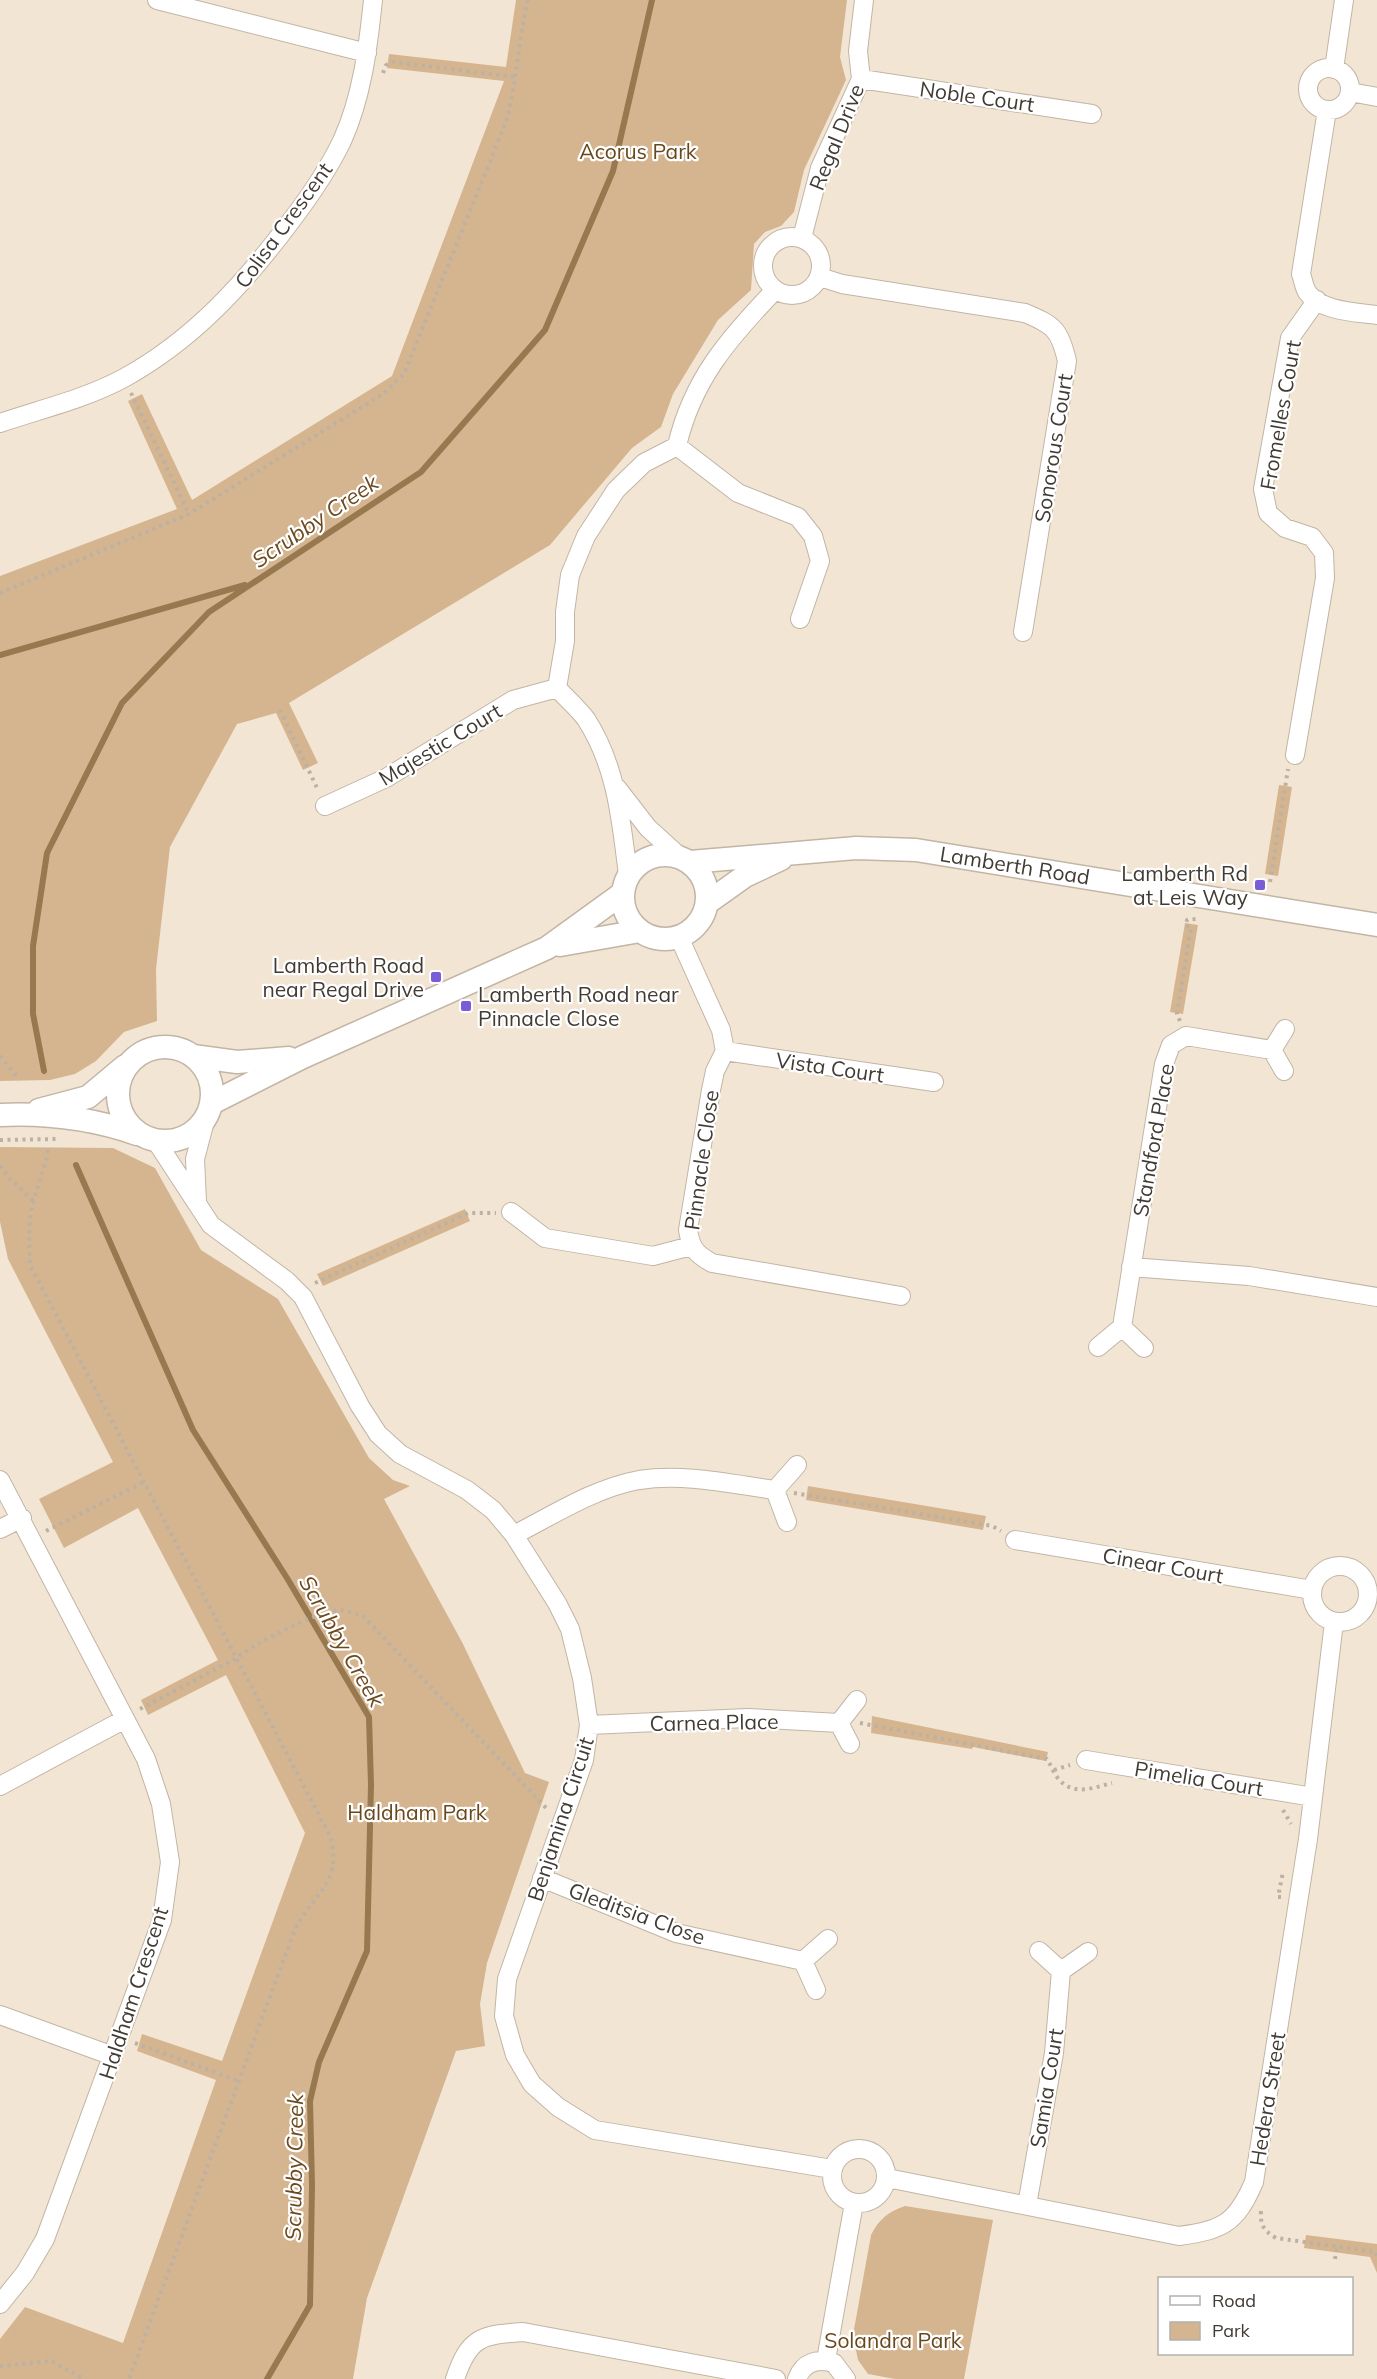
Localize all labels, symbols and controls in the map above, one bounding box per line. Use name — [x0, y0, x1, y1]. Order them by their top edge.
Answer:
street label: Noble Court — [918, 75, 1036, 117]
street label: Regal Drive — [803, 80, 869, 194]
park label: Acorus Park — [579, 138, 697, 164]
street label: Colisa Crescent — [229, 157, 337, 293]
street label: Fromelles Court — [1254, 338, 1306, 492]
street label: Sonorous Court — [1028, 372, 1078, 524]
water label: Scrubby Creek — [246, 468, 384, 574]
street label: Majestic Court — [374, 697, 506, 791]
street label: Lamberth Road — [938, 840, 1092, 890]
place label: Lamberth Rd at Leis Way — [1121, 860, 1248, 910]
marker: Lamberth Rd at Leis Way — [1253, 878, 1267, 892]
place label: Lamberth Road near Regal Drive — [262, 952, 424, 1002]
marker: Lamberth Road near Regal Drive — [429, 970, 443, 984]
place label: Lamberth Road near Pinnacle Close — [478, 981, 679, 1031]
marker: Lamberth Road near Pinnacle Close — [459, 999, 473, 1013]
street label: Vista Court — [774, 1047, 886, 1087]
street label: Standford Place — [1127, 1061, 1179, 1219]
street label: Pinnacle Close — [678, 1088, 724, 1232]
street label: Cinear Court — [1101, 1542, 1225, 1588]
water label: Scrubby Creek — [293, 1570, 391, 1712]
street label: Carnea Place — [649, 1708, 779, 1736]
street label: Benjamina Circuit — [521, 1734, 599, 1904]
street label: Pimelia Court — [1133, 1755, 1265, 1801]
park label: Haldham Park — [347, 1799, 487, 1825]
street label: Gleditsia Close — [565, 1876, 709, 1950]
street label: Haldham Crescent — [93, 1903, 173, 2083]
street label: Samia Court — [1024, 2026, 1068, 2150]
street label: Hedera Street — [1244, 2030, 1290, 2168]
water label: Scrubby Creek — [279, 2093, 309, 2241]
legend — [1158, 2277, 1353, 2355]
text: Road — [1212, 2289, 1256, 2312]
text: Park — [1212, 2319, 1251, 2342]
park label: Solandra Park — [824, 2327, 962, 2353]

